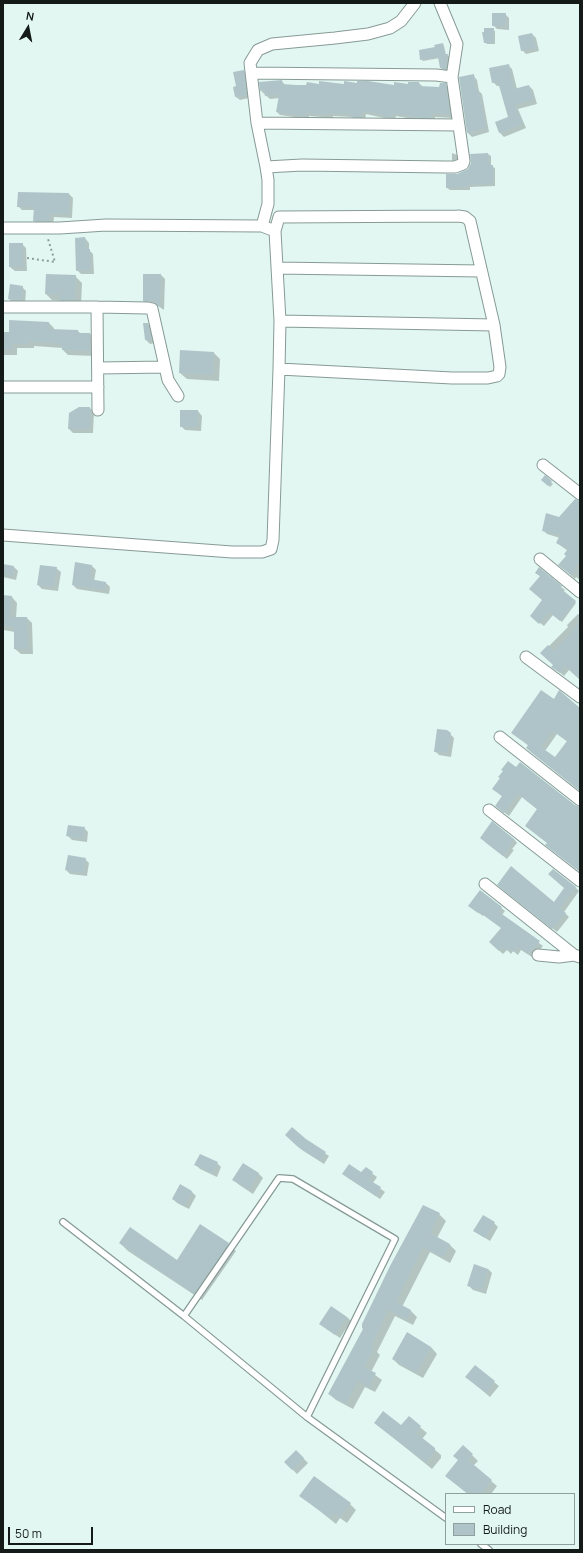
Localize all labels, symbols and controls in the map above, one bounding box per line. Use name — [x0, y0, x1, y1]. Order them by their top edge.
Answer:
north arrow — [8, 8, 48, 48]
text: N — [25, 8, 35, 24]
legend — [445, 1493, 575, 1545]
text: Road — [483, 1501, 511, 1518]
scale bar — [10, 1519, 95, 1545]
text: Building — [483, 1521, 527, 1538]
text: 50 m — [15, 1525, 42, 1542]

